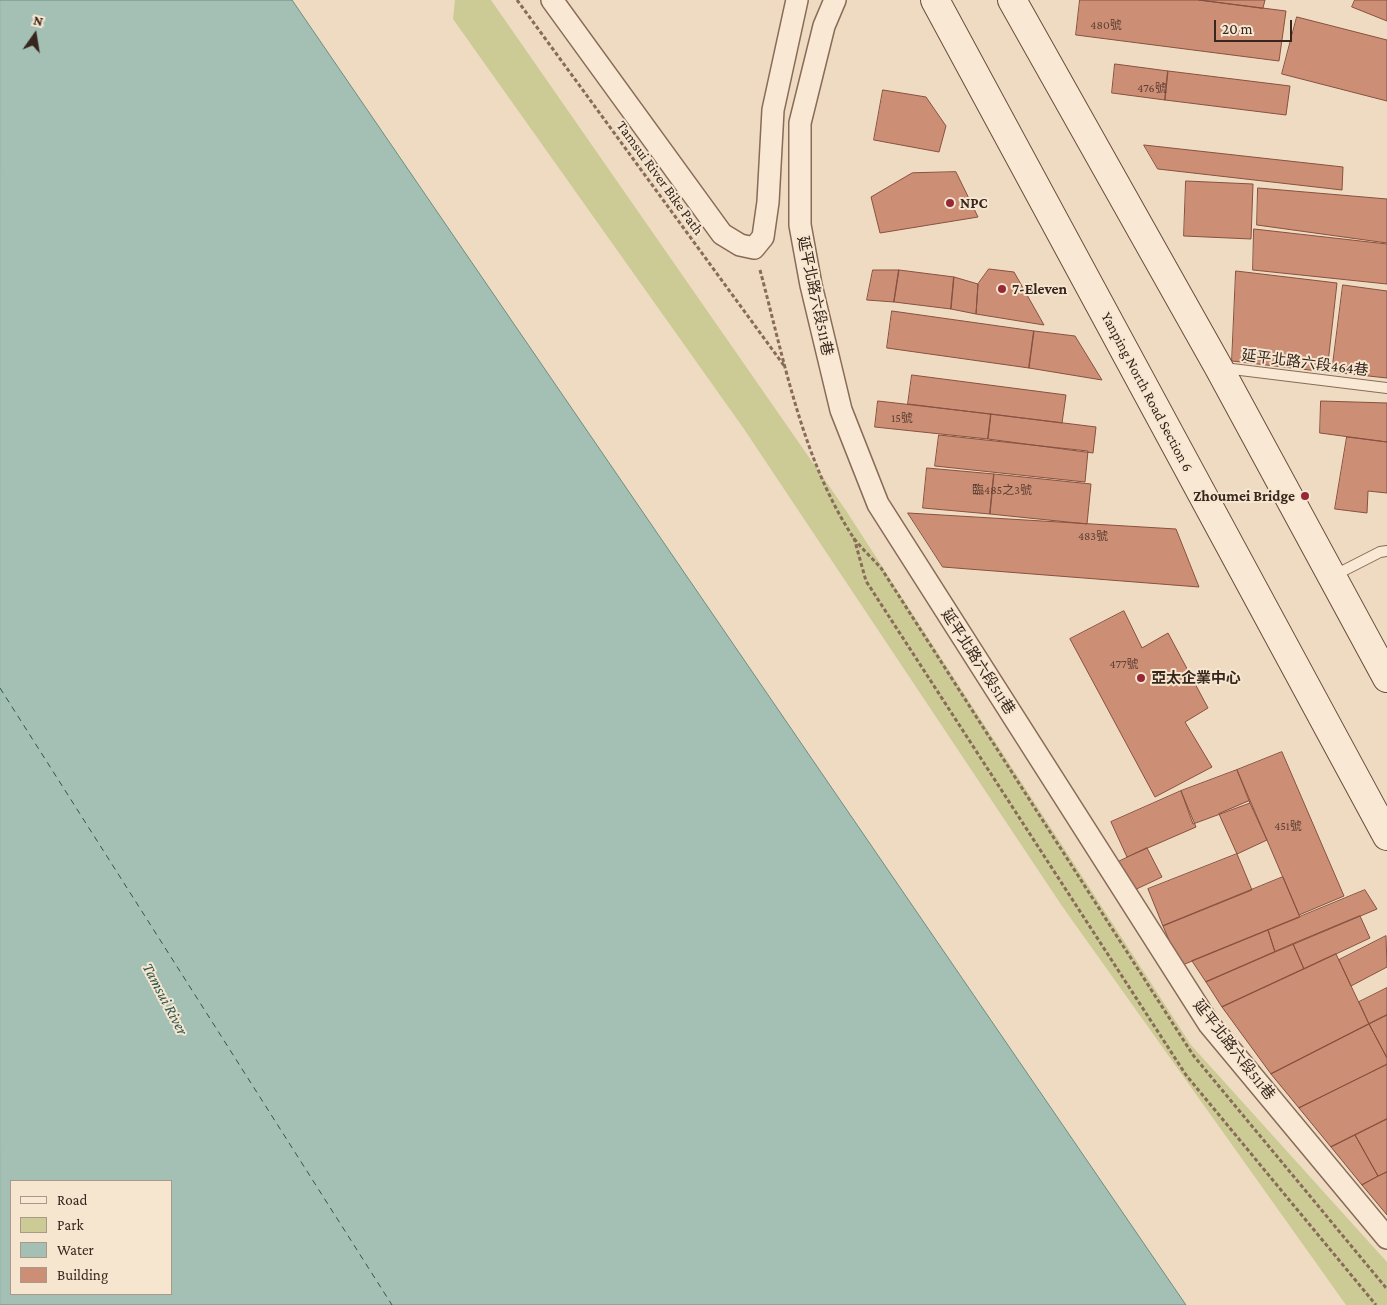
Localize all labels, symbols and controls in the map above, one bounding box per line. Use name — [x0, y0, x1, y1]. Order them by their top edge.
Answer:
north arrow — [10, 10, 60, 60]
scale bar — [1217, 10, 1294, 42]
text: N — [32, 12, 45, 29]
house number: 480號 — [1090, 18, 1122, 32]
text: 20 m — [1222, 21, 1253, 37]
house number: 476號 — [1137, 81, 1167, 95]
street label: Tamsui River Bike Path — [613, 117, 707, 239]
place label: NPC — [960, 194, 988, 212]
marker: NPC — [944, 197, 956, 209]
street label: 延平北路六段511巷 — [794, 234, 836, 358]
place label: 7-Eleven — [1012, 280, 1067, 298]
marker: 7-Eleven — [996, 283, 1008, 295]
street label: Yanping North Road Section 6 — [1097, 309, 1197, 475]
street label: 延平北路六段464巷 — [1240, 346, 1370, 380]
house number: 15號 — [891, 411, 913, 425]
house number: 臨485之3號 — [972, 483, 1032, 497]
place label: Zhoumei Bridge — [1193, 487, 1295, 505]
marker: Zhoumei Bridge — [1299, 490, 1311, 502]
house number: 483號 — [1078, 529, 1108, 543]
street label: 延平北路六段511巷 — [937, 606, 1019, 718]
house number: 477號 — [1110, 657, 1138, 671]
place label: 亞太企業中心 — [1151, 669, 1241, 687]
marker: 亞太企業中心 — [1135, 672, 1147, 684]
house number: 451號 — [1274, 819, 1302, 833]
water label: Tamsui River — [138, 960, 192, 1038]
street label: 延平北路六段511巷 — [1189, 996, 1279, 1104]
legend — [10, 1180, 172, 1295]
text: Road — [57, 1192, 87, 1208]
text: Park — [57, 1217, 84, 1233]
text: Water — [57, 1242, 94, 1258]
text: Building — [57, 1267, 108, 1283]

